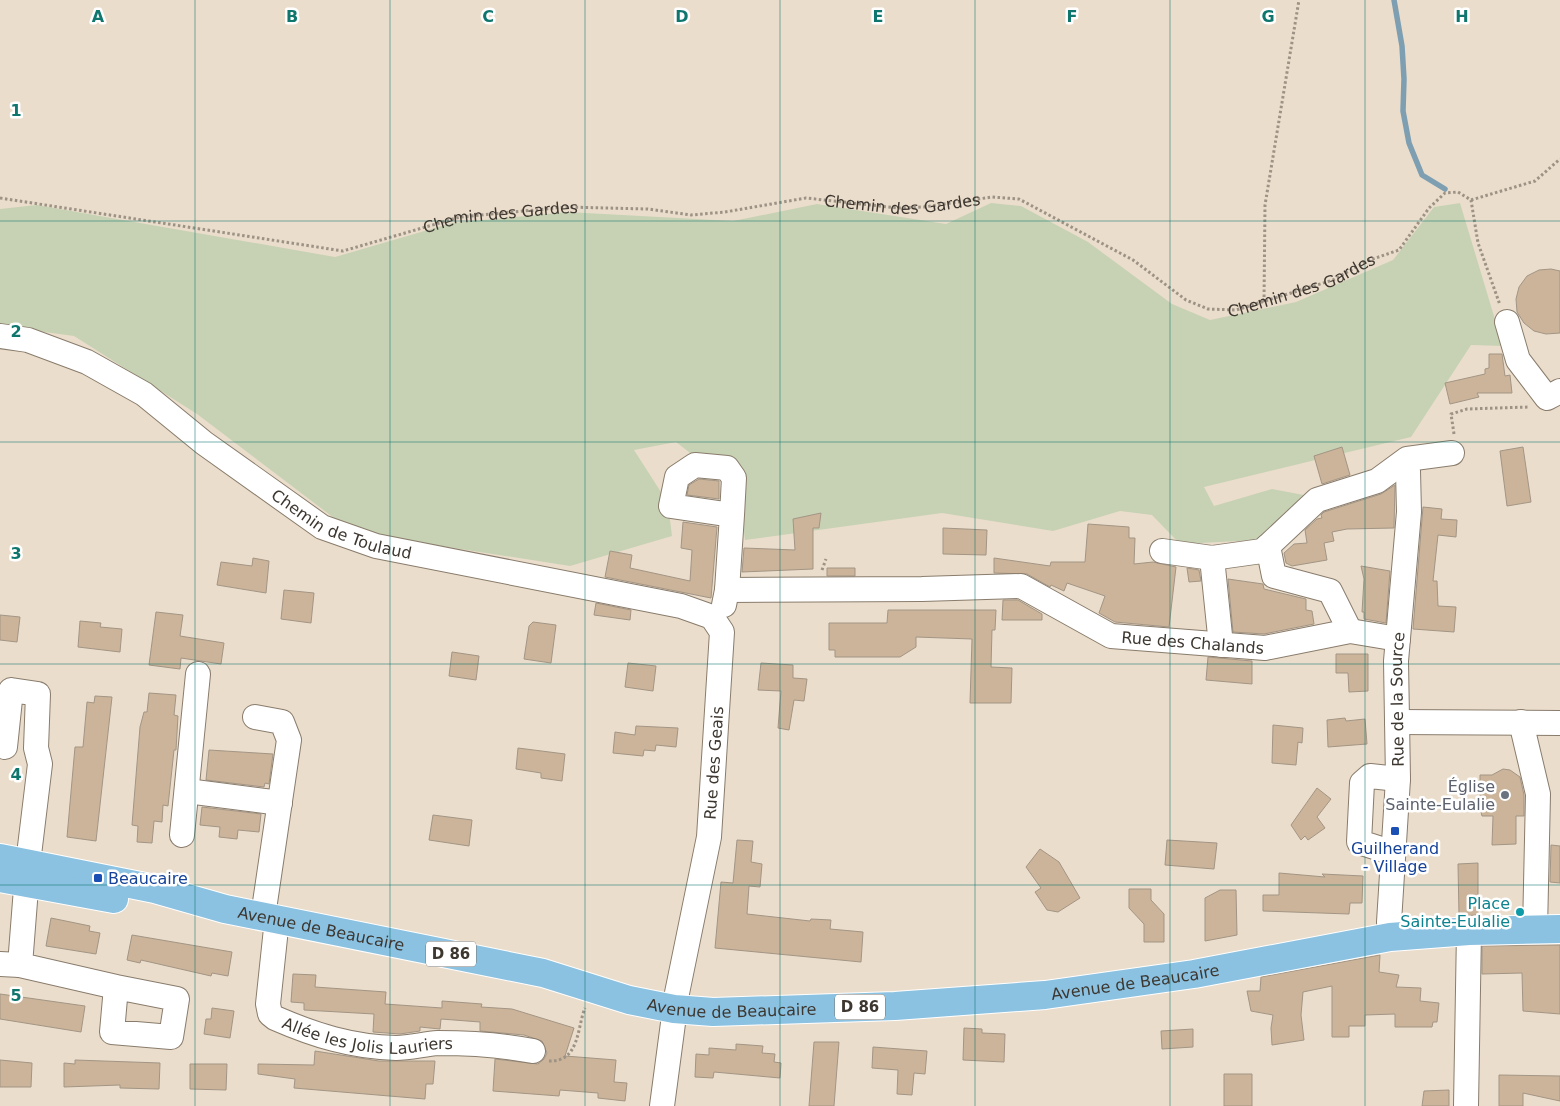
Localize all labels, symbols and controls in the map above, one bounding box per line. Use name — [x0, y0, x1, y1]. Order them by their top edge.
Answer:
text: A — [92, 7, 105, 26]
text: B — [286, 7, 298, 26]
text: C — [482, 7, 494, 26]
text: D — [675, 7, 689, 26]
text: E — [873, 7, 883, 26]
text: F — [1067, 7, 1077, 26]
text: G — [1261, 7, 1275, 26]
text: H — [1455, 7, 1469, 26]
text: 1 — [10, 101, 22, 120]
street label: Chemin des Gardes — [823, 189, 981, 218]
street label: Chemin des Gardes — [421, 197, 578, 237]
street label: Chemin des Gardes — [1227, 249, 1378, 320]
text: 2 — [10, 322, 22, 341]
street label: Chemin de Toulaud — [268, 485, 414, 562]
text: 3 — [10, 544, 22, 563]
street label: Rue des Chalands — [1121, 627, 1265, 657]
street label: Rue de la Source — [1386, 631, 1408, 767]
street label: Rue des Geais — [701, 706, 727, 820]
text: 4 — [10, 765, 22, 784]
place label: Église Sainte-Eulalie — [1385, 777, 1495, 814]
marker: Église Sainte-Eulalie — [1499, 789, 1511, 801]
marker: Guilherand - Village — [1389, 825, 1401, 837]
place label: Guilherand - Village — [1351, 839, 1439, 876]
place label: Beaucaire — [108, 869, 188, 888]
marker: Beaucaire — [92, 872, 104, 884]
place label: Place Sainte-Eulalie — [1400, 894, 1510, 931]
street label: Avenue de Beaucaire — [236, 902, 406, 954]
marker: Place Sainte-Eulalie — [1514, 906, 1526, 918]
road number: D 86 — [426, 942, 476, 966]
street label: Avenue de Beaucaire — [1050, 960, 1221, 1004]
text: 5 — [10, 986, 22, 1005]
street label: Avenue de Beaucaire — [646, 994, 817, 1022]
road number: D 86 — [835, 994, 885, 1020]
street label: Allée les Jolis Lauriers — [280, 1013, 453, 1058]

